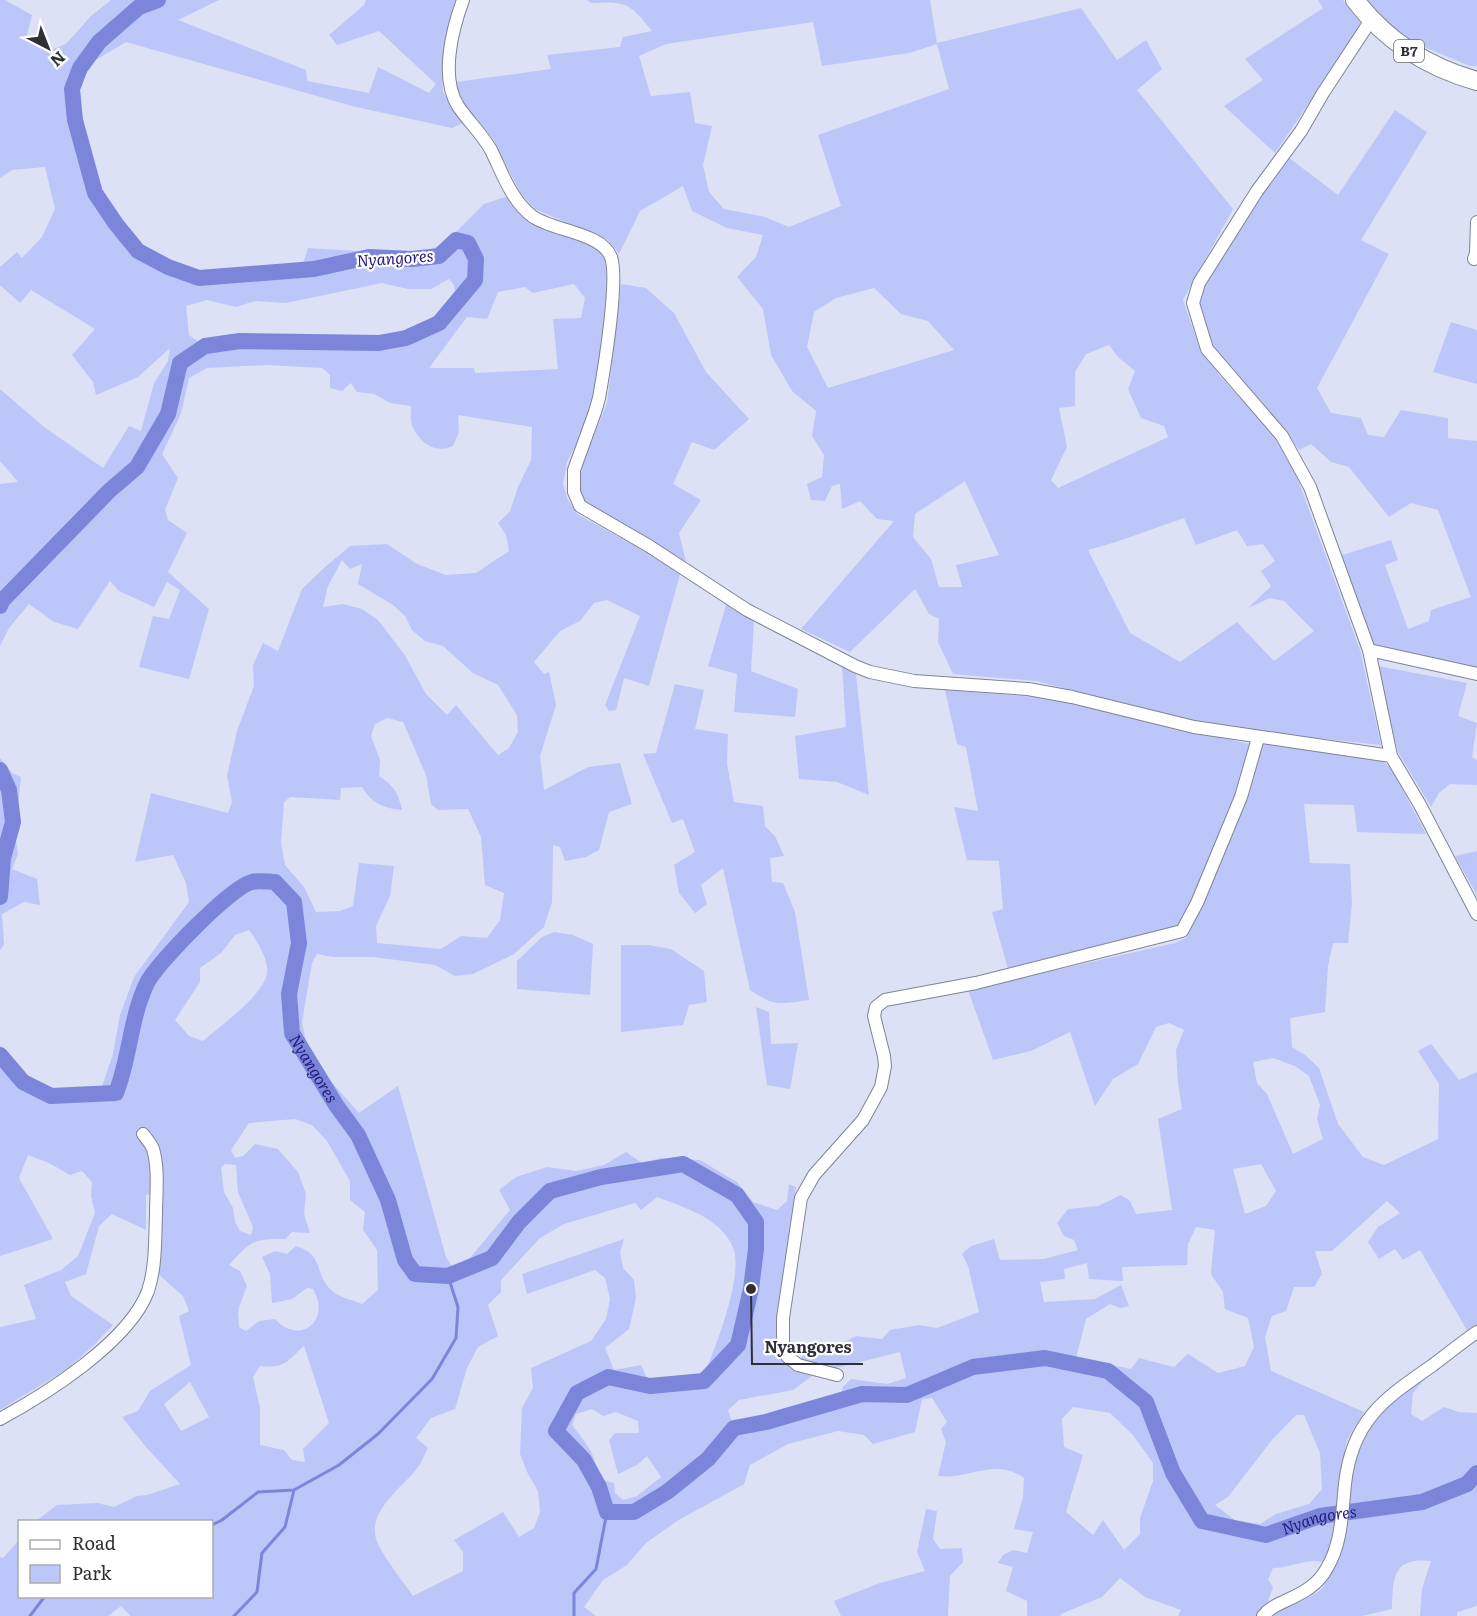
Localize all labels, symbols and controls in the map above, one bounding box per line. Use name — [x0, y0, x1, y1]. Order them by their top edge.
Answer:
north arrow — [18, 18, 78, 78]
road number: B7 — [1394, 40, 1424, 62]
text: N — [46, 46, 72, 73]
water label: Nyangores — [356, 242, 434, 272]
water label: Nyangores — [284, 1029, 345, 1107]
callout: Nyangores — [752, 1330, 863, 1364]
text: Nyangores — [764, 1334, 852, 1358]
water label: Nyangores — [1278, 1498, 1358, 1540]
legend — [18, 1520, 213, 1598]
text: Road — [72, 1529, 116, 1556]
text: Park — [72, 1559, 113, 1586]

